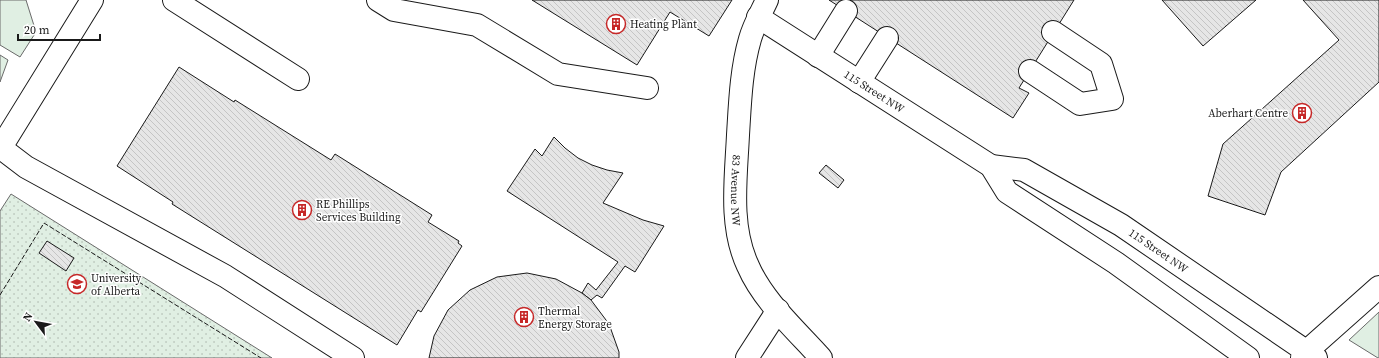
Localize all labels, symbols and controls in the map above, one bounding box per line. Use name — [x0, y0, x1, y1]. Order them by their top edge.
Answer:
building icon: Heating Plant — [605, 13, 627, 35]
scale bar — [18, 16, 100, 42]
place label: Heating Plant — [630, 17, 697, 32]
text: 20 m — [24, 22, 50, 38]
street label: 115 Street NW — [841, 66, 908, 116]
building icon: Aberhart Centre — [1291, 102, 1313, 124]
place label: Aberhart Centre — [1208, 106, 1288, 121]
street label: 83 Avenue NW — [728, 154, 744, 227]
place label: RE Phillips Services Building — [316, 197, 401, 225]
building icon: RE Phillips Services Building — [291, 199, 313, 221]
street label: 115 Street NW — [1126, 225, 1191, 276]
place label: University of Alberta — [91, 271, 142, 299]
school or university icon: University of Alberta — [66, 273, 88, 295]
north arrow — [16, 302, 56, 342]
place label: Thermal Energy Storage — [538, 304, 612, 332]
building icon: Thermal Energy Storage — [513, 306, 535, 328]
text: N — [19, 310, 36, 324]

